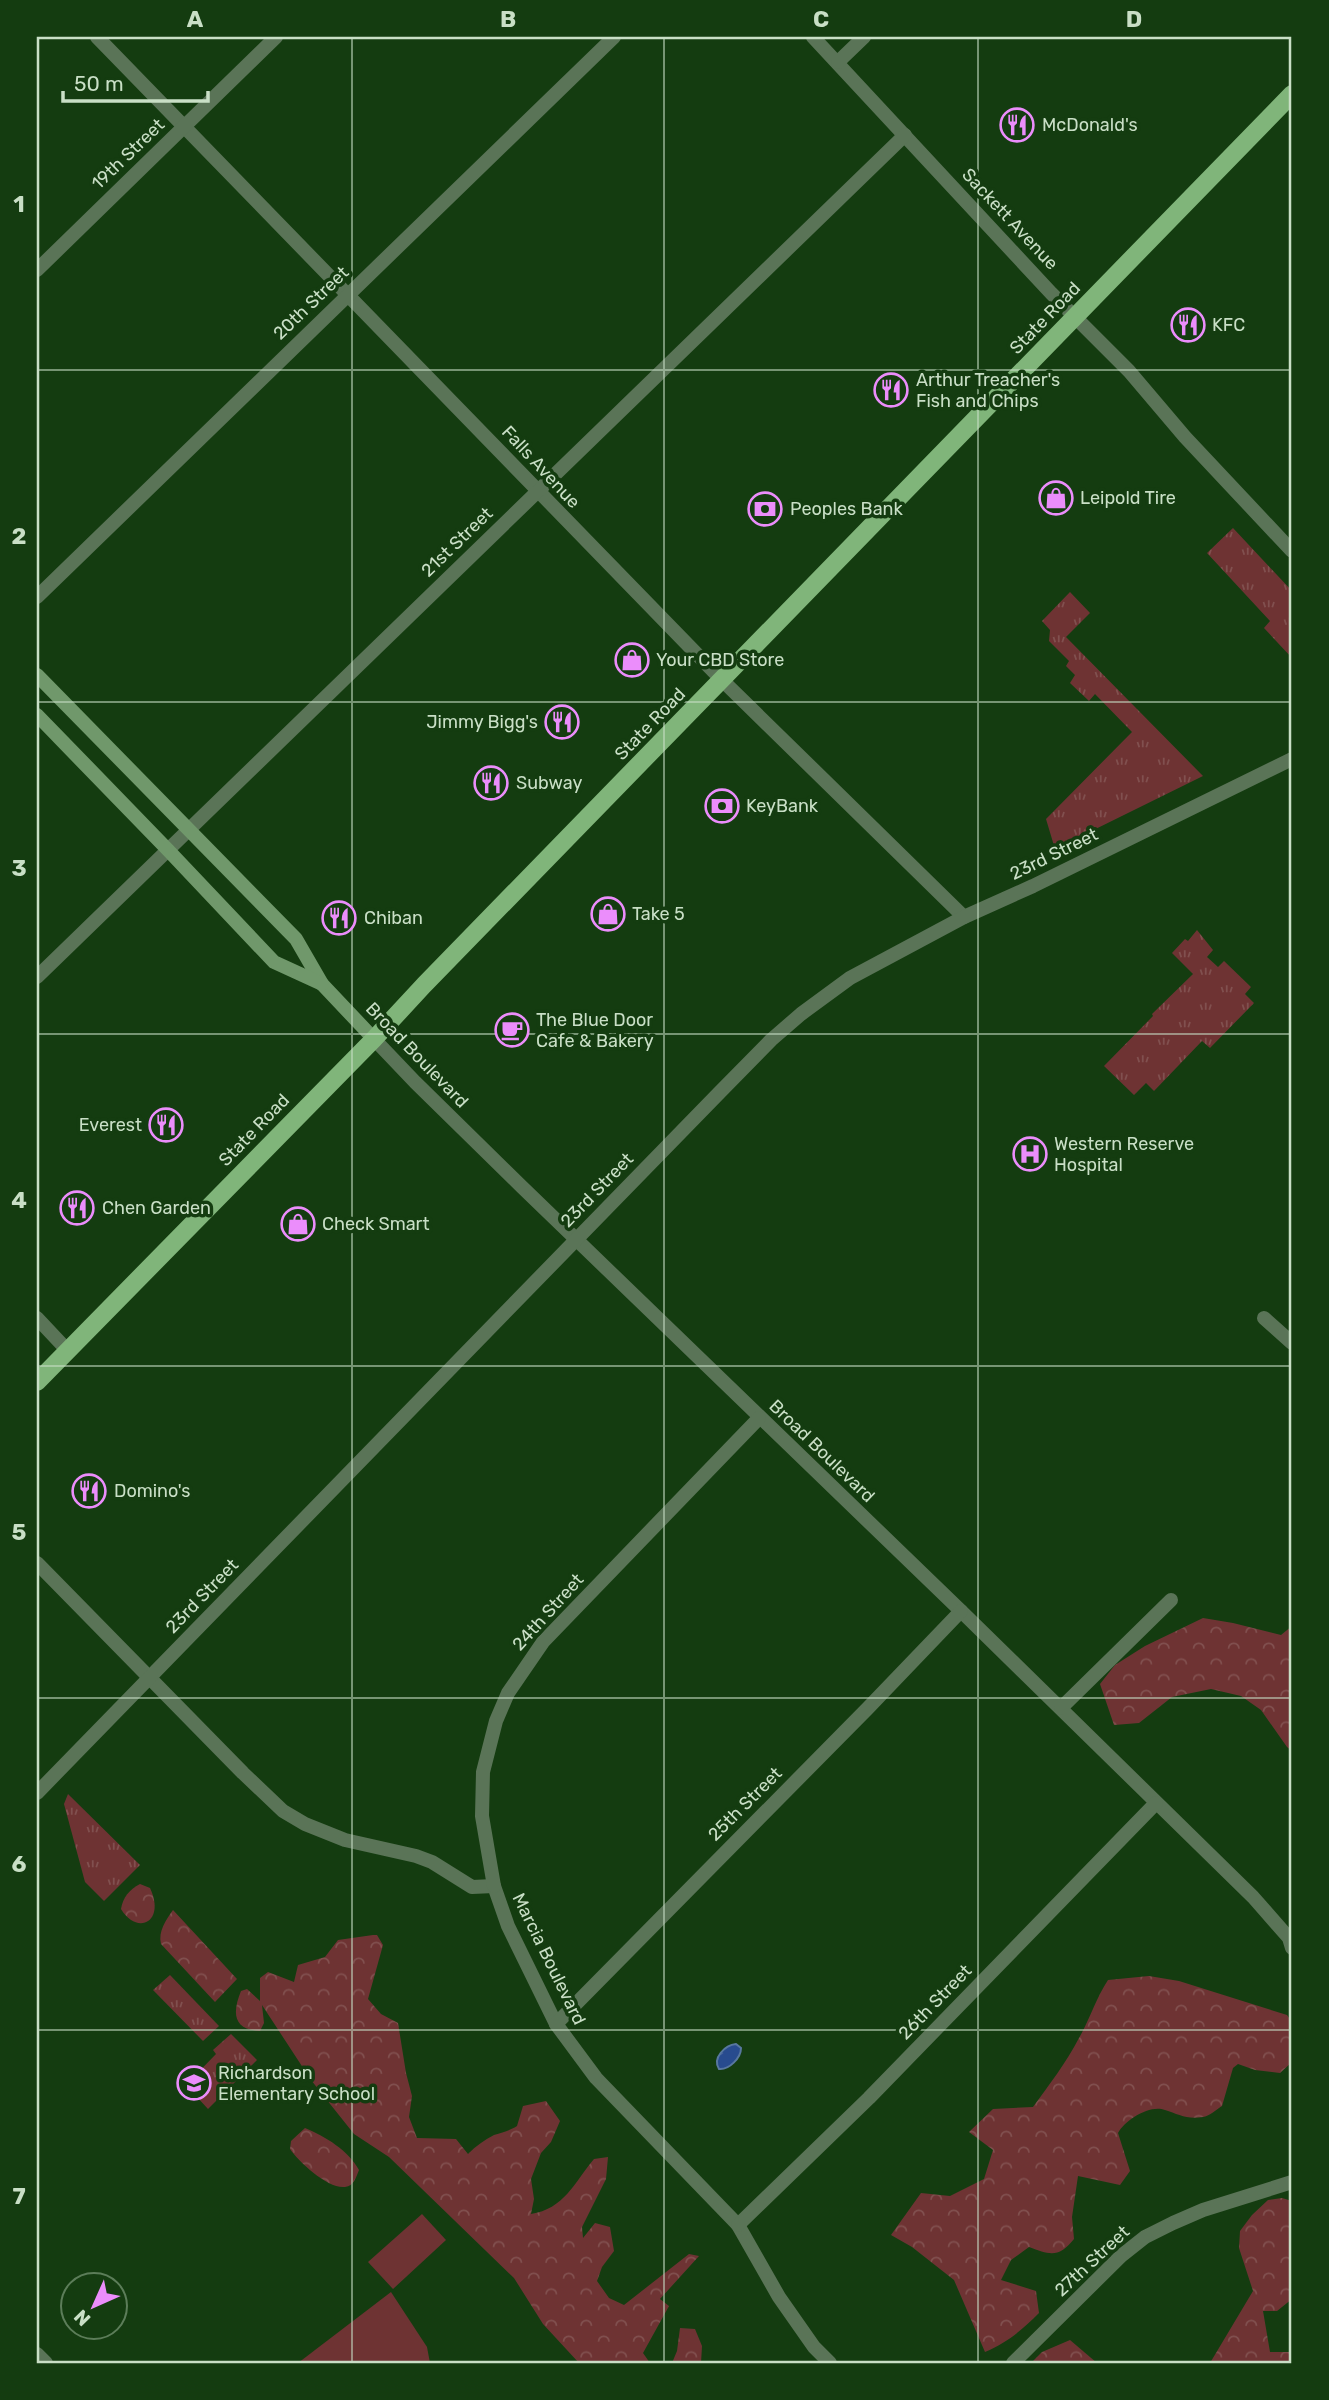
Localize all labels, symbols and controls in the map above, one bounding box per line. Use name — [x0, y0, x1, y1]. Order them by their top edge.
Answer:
text: A — [187, 5, 204, 33]
text: B — [500, 5, 516, 33]
text: C — [813, 5, 829, 33]
text: D — [1126, 5, 1142, 33]
scale bar — [63, 60, 208, 104]
text: 50 m — [74, 71, 124, 96]
restaurant icon: McDonald's — [998, 106, 1036, 144]
street label: 19th Street — [87, 114, 169, 194]
place label: McDonald's — [1042, 114, 1138, 136]
street label: Sackett Avenue — [957, 164, 1063, 274]
text: 1 — [13, 190, 25, 218]
street label: 20th Street — [269, 262, 353, 344]
street label: State Road — [1005, 277, 1085, 359]
restaurant icon: KFC — [1169, 306, 1207, 344]
place label: KFC — [1212, 314, 1245, 336]
place label: Arthur Treacher's Fish and Chips — [916, 369, 1060, 412]
restaurant icon: Arthur Treacher's Fish and Chips — [872, 371, 910, 409]
street label: Falls Avenue — [497, 421, 585, 513]
shop icon: Leipold Tire — [1037, 479, 1075, 517]
place label: Leipold Tire — [1080, 487, 1176, 509]
bank icon: Peoples Bank — [746, 490, 784, 528]
place label: Peoples Bank — [790, 498, 903, 520]
street label: 21st Street — [417, 503, 497, 581]
text: 2 — [12, 522, 26, 550]
shop icon: Your CBD Store — [613, 641, 651, 679]
place label: Your CBD Store — [656, 649, 784, 671]
street label: State Road — [610, 683, 690, 765]
restaurant icon: Jimmy Bigg's — [543, 703, 581, 741]
place label: Jimmy Bigg's — [426, 711, 538, 733]
restaurant icon: Subway — [472, 764, 510, 802]
place label: Subway — [516, 772, 582, 794]
bank icon: KeyBank — [703, 787, 741, 825]
place label: KeyBank — [746, 795, 819, 817]
street label: 23rd Street — [1006, 823, 1102, 885]
text: 3 — [11, 854, 27, 882]
shop icon: Take 5 — [589, 895, 627, 933]
restaurant icon: Chiban — [320, 899, 358, 937]
place label: Take 5 — [632, 903, 685, 925]
place label: Chiban — [364, 907, 423, 929]
street label: Broad Boulevard — [361, 998, 473, 1112]
place label: The Blue Door Cafe & Bakery — [536, 1009, 654, 1052]
cafe icon: The Blue Door Cafe & Bakery — [493, 1011, 531, 1049]
street label: State Road — [214, 1089, 294, 1171]
restaurant icon: Everest — [147, 1106, 185, 1144]
place label: Everest — [79, 1114, 142, 1136]
place label: Western Reserve Hospital — [1054, 1133, 1194, 1176]
hospital icon: Western Reserve Hospital — [1011, 1135, 1049, 1173]
street label: 23rd Street — [556, 1148, 638, 1232]
text: 4 — [11, 1186, 27, 1214]
restaurant icon: Chen Garden — [58, 1189, 96, 1227]
place label: Chen Garden — [102, 1197, 211, 1219]
shop icon: Check Smart — [279, 1205, 317, 1243]
place label: Check Smart — [322, 1213, 430, 1235]
street label: Broad Boulevard — [765, 1395, 879, 1507]
restaurant icon: Domino's — [70, 1472, 108, 1510]
place label: Domino's — [114, 1480, 191, 1502]
text: 5 — [12, 1518, 27, 1546]
street label: 23rd Street — [161, 1554, 243, 1638]
street label: 24th Street — [508, 1569, 588, 1655]
street label: 25th Street — [703, 1762, 787, 1846]
text: 6 — [12, 1850, 27, 1878]
street label: Marcia Boulevard — [508, 1890, 590, 2028]
street label: 26th Street — [894, 1960, 976, 2044]
place label: Richardson Elementary School — [218, 2062, 375, 2105]
school or university icon: Richardson Elementary School — [175, 2064, 213, 2102]
text: 7 — [12, 2182, 26, 2210]
street label: 27th Street — [1050, 2221, 1134, 2301]
north arrow — [60, 2270, 130, 2340]
text: N — [69, 2305, 95, 2331]

